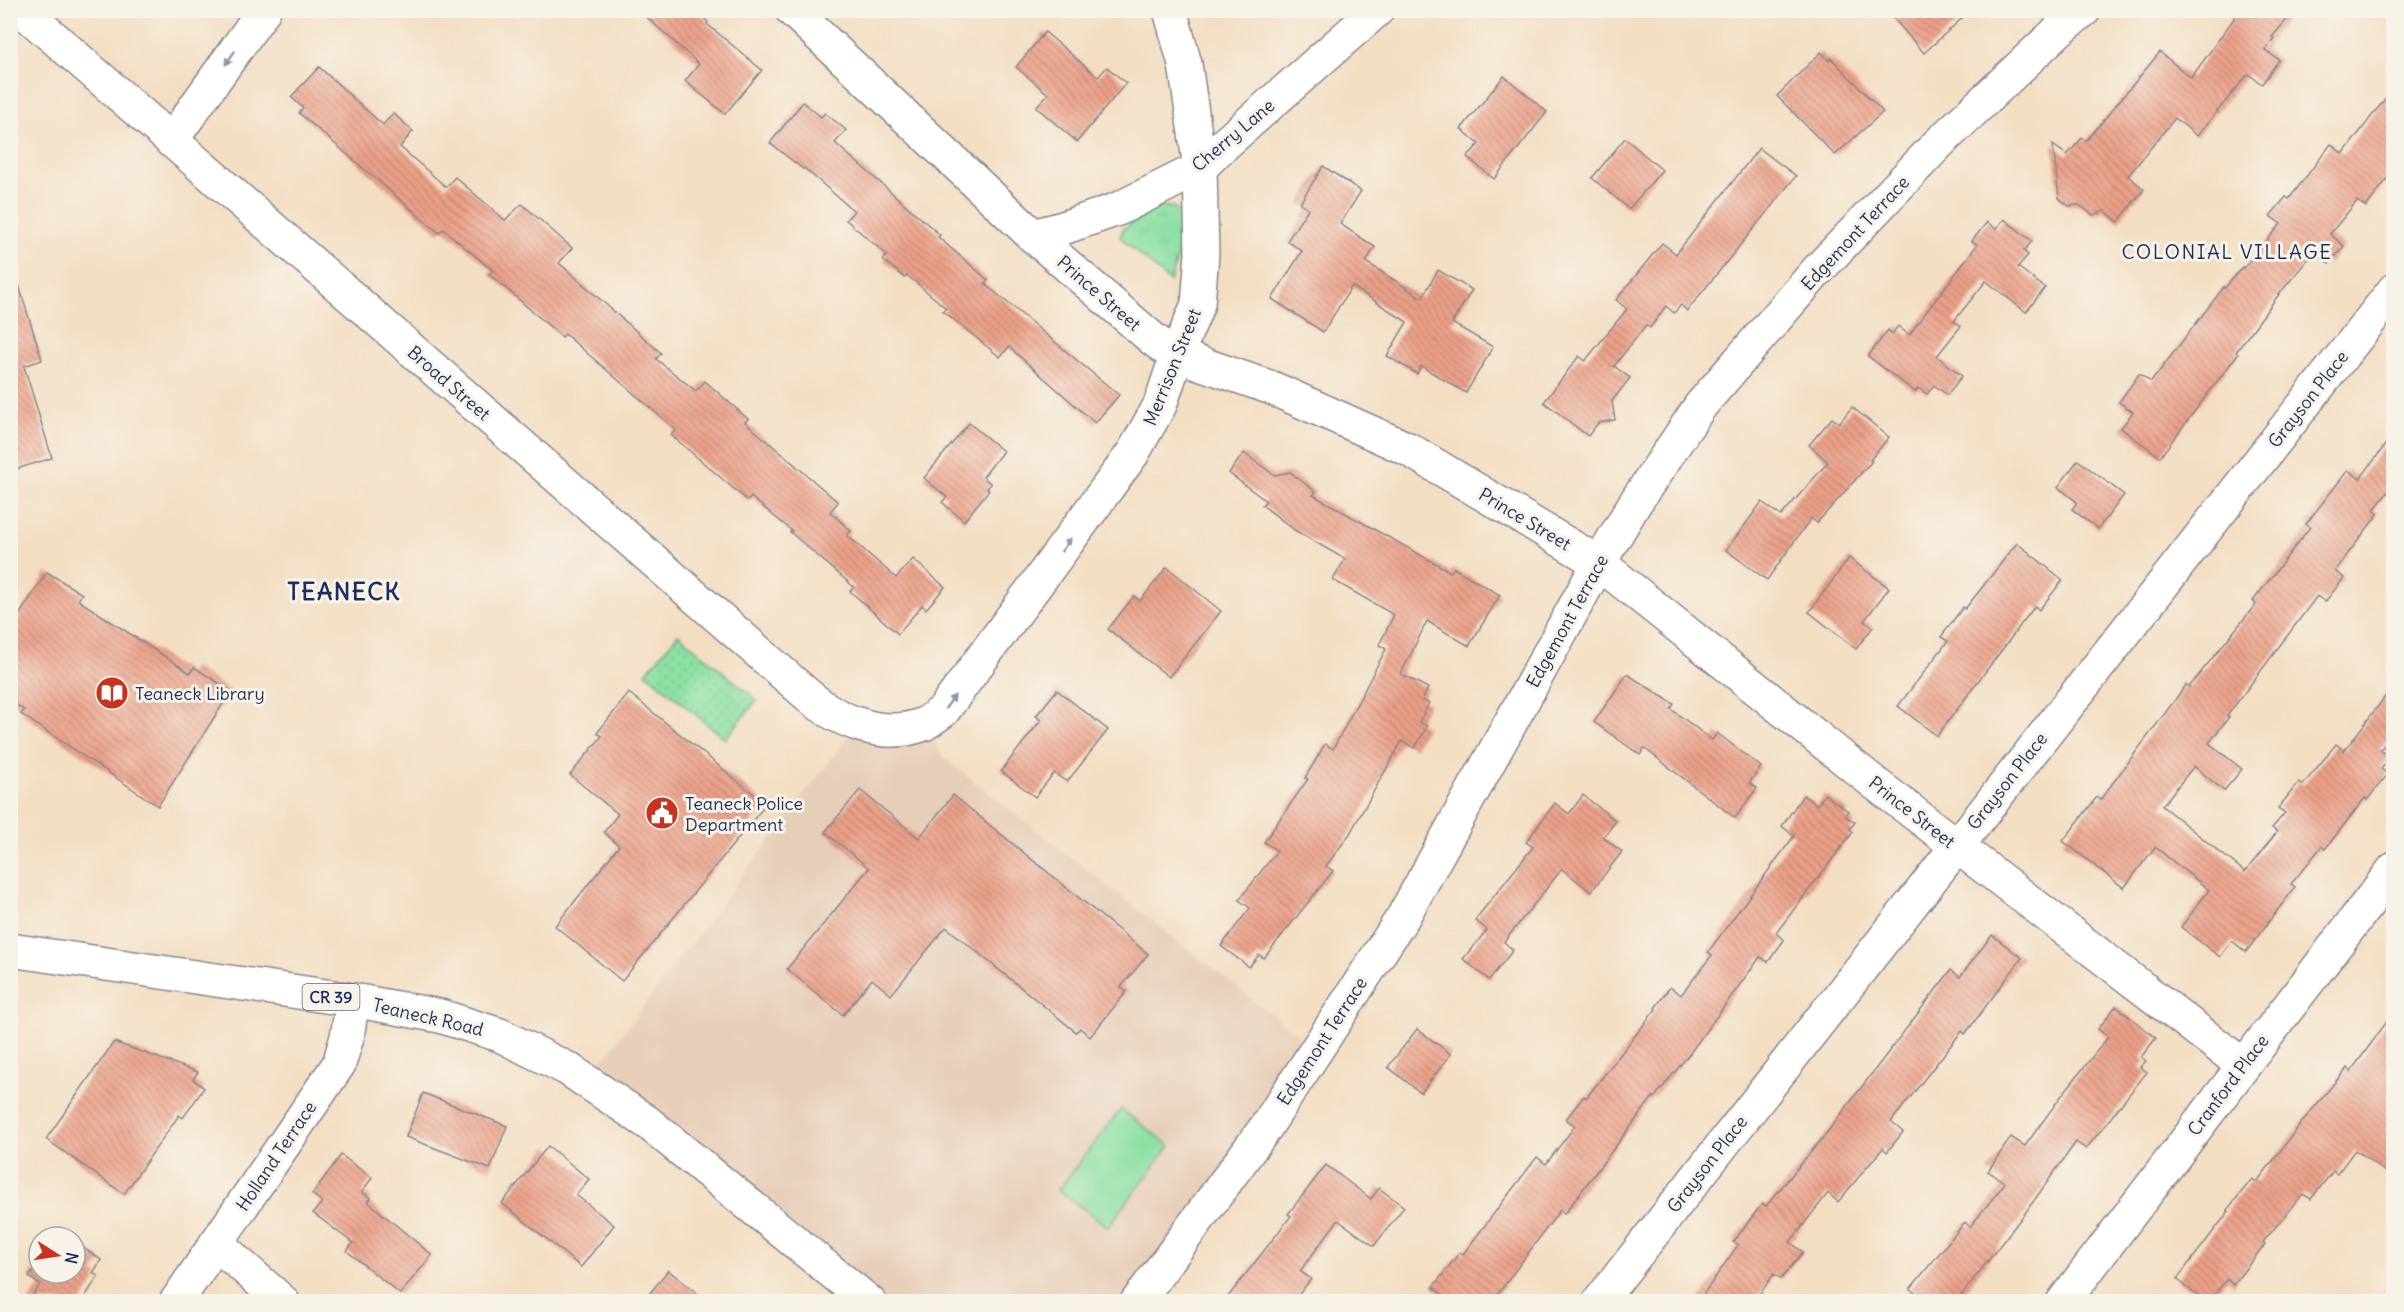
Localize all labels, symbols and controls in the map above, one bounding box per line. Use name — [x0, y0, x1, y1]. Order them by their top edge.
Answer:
one-way arrow — [224, 50, 236, 66]
street label: Cherry Lane — [1187, 94, 1279, 176]
street label: Edgemont Terrace — [1796, 171, 1914, 295]
district label: COLONIAL VILLAGE — [2122, 239, 2332, 264]
street label: Prince Street — [1052, 250, 1146, 336]
street label: Merrison Street — [1138, 305, 1206, 429]
street label: Broad Street — [403, 341, 495, 425]
street label: Grayson Place — [2263, 346, 2353, 452]
street label: Prince Street — [1475, 482, 1575, 556]
one-way arrow — [1059, 538, 1071, 553]
street label: Edgemont Terrace — [1521, 551, 1613, 691]
district label: TEANECK — [287, 576, 401, 606]
library icon: Teaneck Library — [94, 675, 130, 711]
place label: Teaneck Library — [135, 682, 265, 705]
one-way arrow — [944, 695, 956, 711]
street label: Grayson Place — [1962, 728, 2052, 834]
street label: Prince Street — [1864, 771, 1960, 853]
place label: Teaneck Police Department — [685, 792, 803, 836]
public building icon: Teaneck Police Department — [644, 795, 680, 831]
street label: Edgemont Terrace — [1272, 973, 1372, 1109]
road number: CR 39 — [302, 984, 360, 1010]
street label: Teaneck Road — [370, 993, 486, 1041]
street label: Cranford Place — [2182, 1030, 2274, 1140]
street label: Holland Terrace — [231, 1097, 321, 1215]
street label: Grayson Place — [1662, 1111, 1752, 1217]
north arrow — [27, 1225, 87, 1285]
text: N — [61, 1251, 83, 1266]

